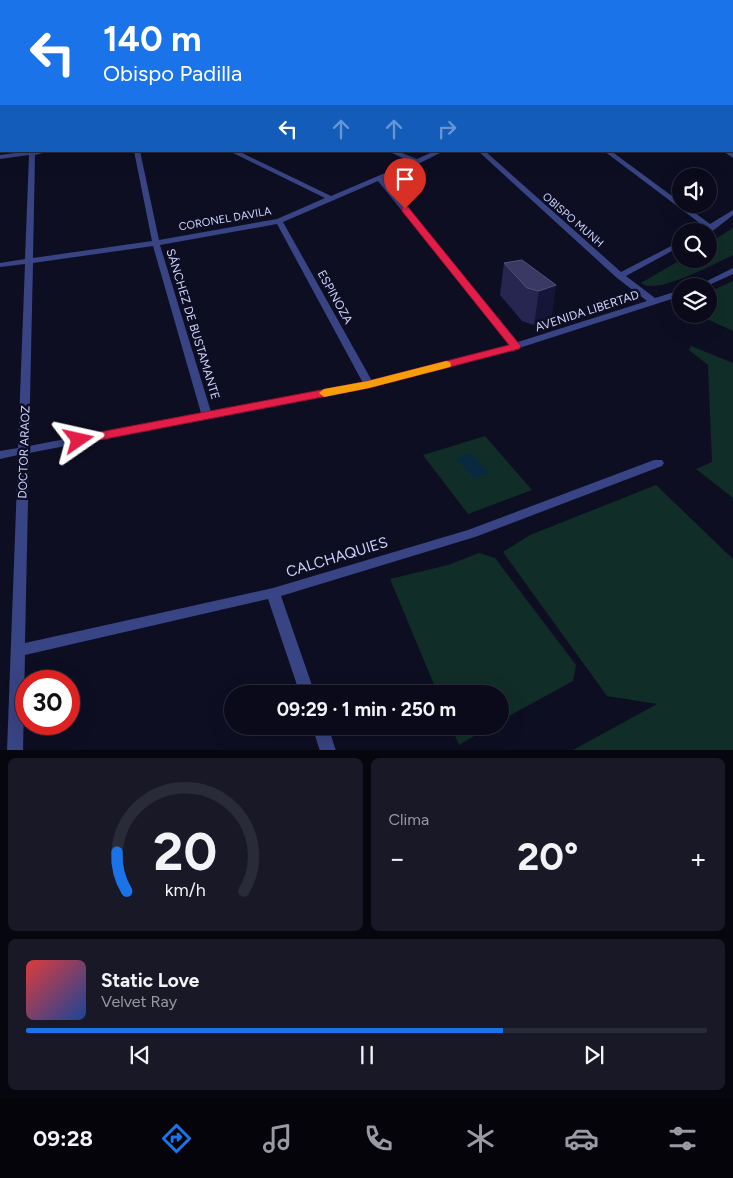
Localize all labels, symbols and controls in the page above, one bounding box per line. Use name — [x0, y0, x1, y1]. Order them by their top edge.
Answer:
text: 140 m — [103, 18, 201, 60]
icon: left — [20, 20, 85, 85]
text: Obispo Padilla — [103, 60, 242, 87]
icon: left — [274, 115, 302, 143]
icon: ahead — [327, 115, 355, 143]
icon: ahead — [380, 115, 408, 143]
icon: right — [433, 115, 461, 143]
pin — [384, 158, 426, 209]
icon: arrive — [391, 165, 419, 193]
map controls — [672, 168, 717, 323]
button: sound — [672, 168, 717, 213]
street label: OBISPO MUNH — [540, 190, 606, 250]
street label: CORONEL DAVILA — [178, 204, 273, 234]
button: search — [672, 223, 717, 268]
street label: SÁNCHEZ DE BUSTAMANTE — [163, 247, 223, 401]
street label: ESPINOZA — [315, 268, 355, 326]
button: layers — [672, 278, 717, 323]
street label: AVENIDA LIBERTAD — [533, 288, 641, 334]
street label: DOCTOR ARAOZ — [15, 405, 33, 499]
position arrow — [52, 413, 104, 465]
street label: CALCHAQUIES — [284, 533, 390, 581]
speed limit sign: 30 — [15, 670, 80, 735]
text: 09:29 · 1 min · 250 m — [277, 698, 456, 721]
text: Clima — [389, 810, 429, 829]
text: 20 — [153, 821, 217, 883]
text: 20° — [517, 834, 578, 880]
text: − — [389, 841, 406, 875]
text: + — [690, 841, 707, 875]
text: km/h — [165, 879, 206, 900]
text: Static Love — [101, 969, 199, 992]
text: Velvet Ray — [101, 992, 177, 1011]
icon: previous — [126, 1041, 154, 1069]
icon: pause — [353, 1041, 381, 1069]
icon: next — [580, 1041, 608, 1069]
icon: directions — [159, 1121, 194, 1156]
icon: music — [260, 1121, 295, 1156]
icon: phone — [361, 1121, 396, 1156]
icon: climate — [463, 1121, 498, 1156]
icon: car — [564, 1121, 599, 1156]
icon: filters — [665, 1121, 700, 1156]
text: 09:28 — [33, 1125, 93, 1152]

